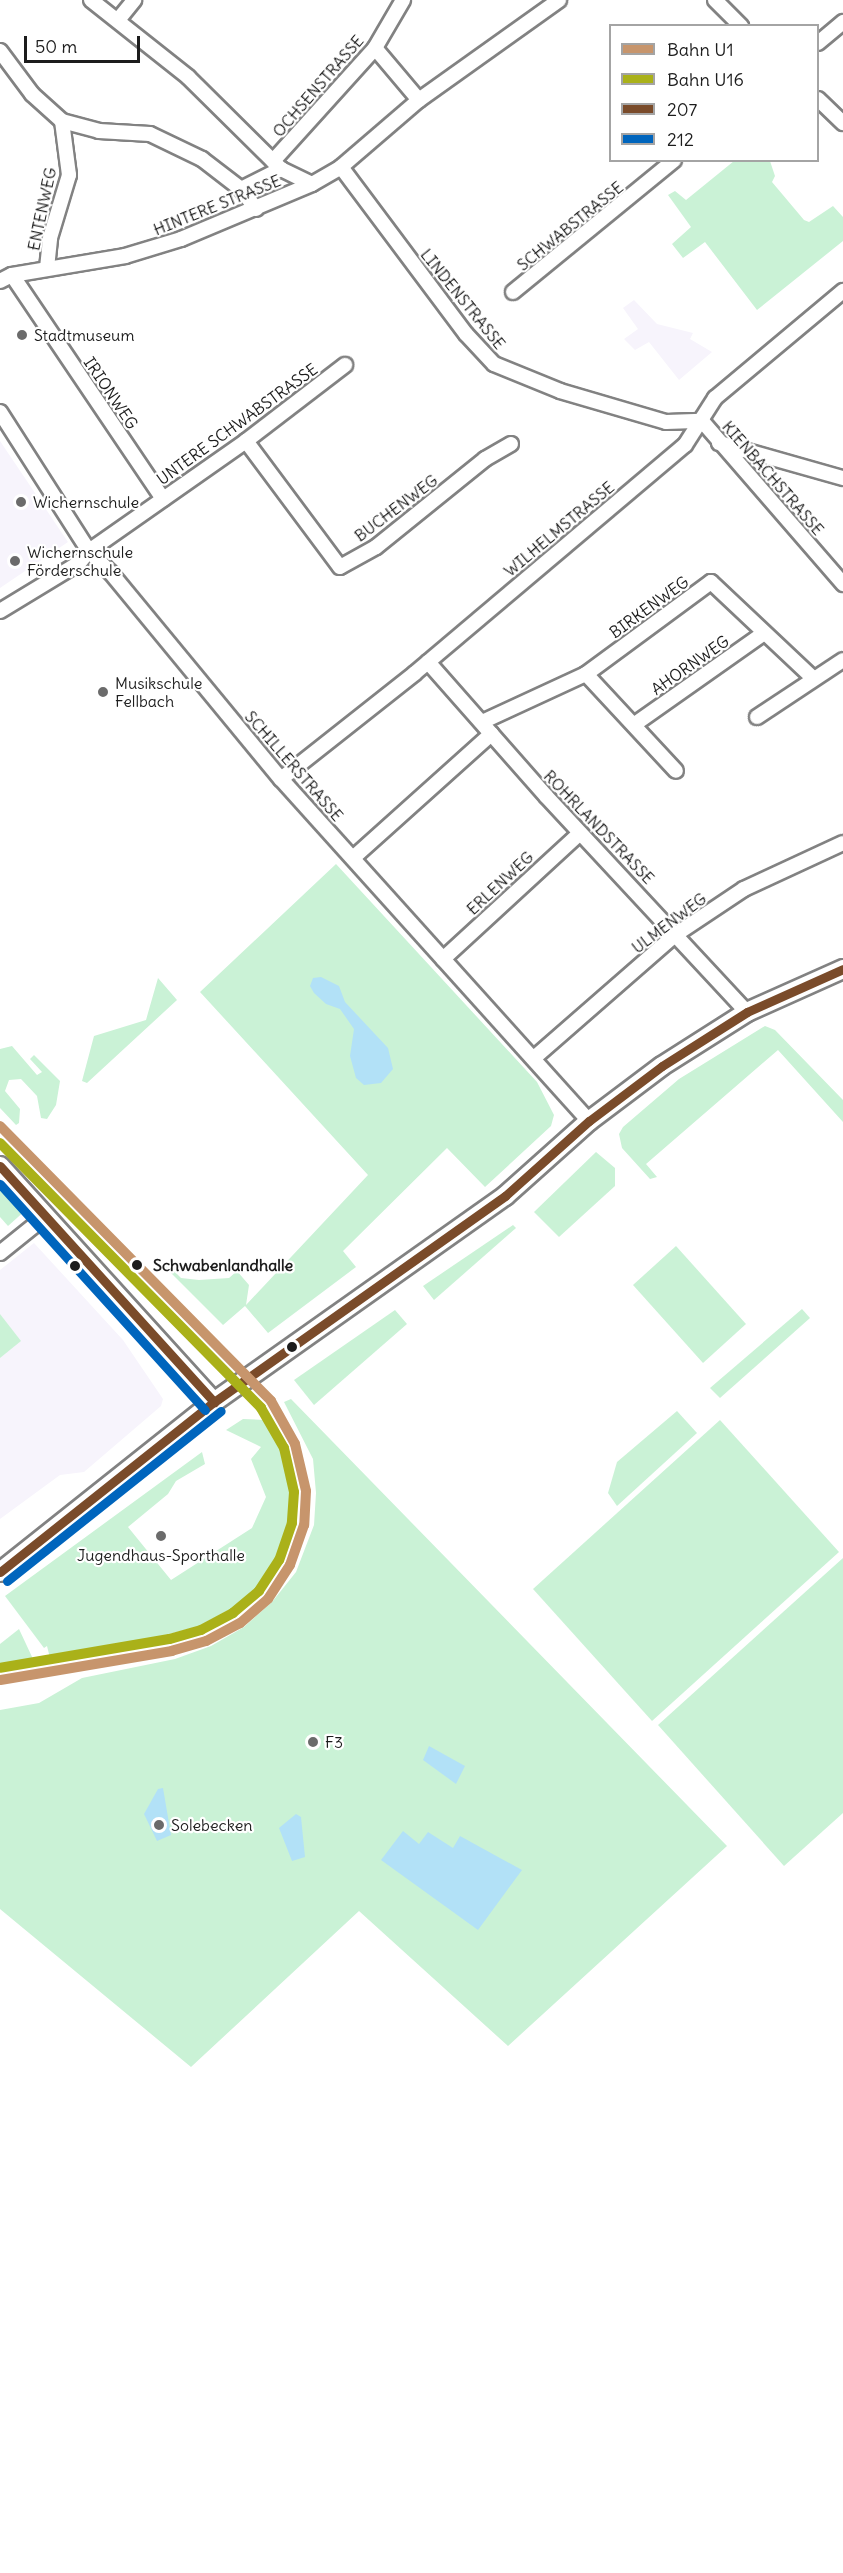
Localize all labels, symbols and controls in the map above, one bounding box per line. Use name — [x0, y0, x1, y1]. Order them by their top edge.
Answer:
scale bar — [27, 24, 142, 62]
legend — [609, 24, 819, 162]
street label: OCHSENSTRASSE — [269, 31, 367, 141]
text: 50 m — [35, 35, 77, 58]
text: Bahn U1 — [667, 38, 734, 61]
text: Bahn U16 — [667, 68, 744, 91]
text: 207 — [667, 98, 697, 121]
text: 212 — [667, 128, 694, 151]
street label: ENTENWEG — [24, 166, 60, 252]
street label: HINTERE STRASSE — [151, 171, 283, 239]
street label: SCHWABSTRASSE — [513, 177, 627, 275]
street label: LINDENSTRASSE — [417, 245, 509, 353]
place label: Stadtmuseum — [34, 325, 134, 345]
marker: Stadtmuseum — [15, 328, 29, 342]
street label: IRIONWEG — [80, 353, 142, 433]
street label: UNTERE SCHWABSTRASSE — [153, 359, 321, 489]
street label: KIENBACHSTRASSE — [718, 417, 828, 539]
street label: BUCHENWEG — [351, 471, 441, 545]
street label: WILHELMSTRASSE — [500, 477, 618, 581]
place label: Wichernschule — [33, 492, 139, 512]
marker: Wichernschule — [14, 495, 28, 509]
place label: Wichernschule Förderschule — [27, 542, 133, 580]
marker: Wichernschule Förderschule — [8, 554, 22, 568]
street label: BIRKENWEG — [606, 572, 692, 642]
street label: AHORNWEG — [647, 631, 733, 699]
place label: Musikschule Fellbach — [115, 673, 202, 711]
marker: Musikschule Fellbach — [96, 685, 110, 699]
street label: SCHILLERSTRASSE — [241, 707, 347, 825]
street label: ROHRLANDSTRASSE — [540, 766, 658, 888]
street label: ERLENWEG — [463, 847, 537, 919]
street label: ULMENWEG — [628, 889, 710, 957]
marker: Schwabenlandhalle — [126, 1254, 148, 1276]
place label: Schwabenlandhalle — [153, 1255, 293, 1275]
unlabelled marker — [69, 1260, 81, 1272]
unlabelled marker — [286, 1341, 298, 1353]
marker: Jugendhaus-Sporthalle — [154, 1529, 168, 1543]
place label: Jugendhaus-Sporthalle — [77, 1545, 245, 1565]
place label: F3 — [325, 1732, 343, 1752]
marker: F3 — [306, 1735, 320, 1749]
place label: Solebecken — [171, 1815, 253, 1835]
marker: Solebecken — [152, 1818, 166, 1832]

